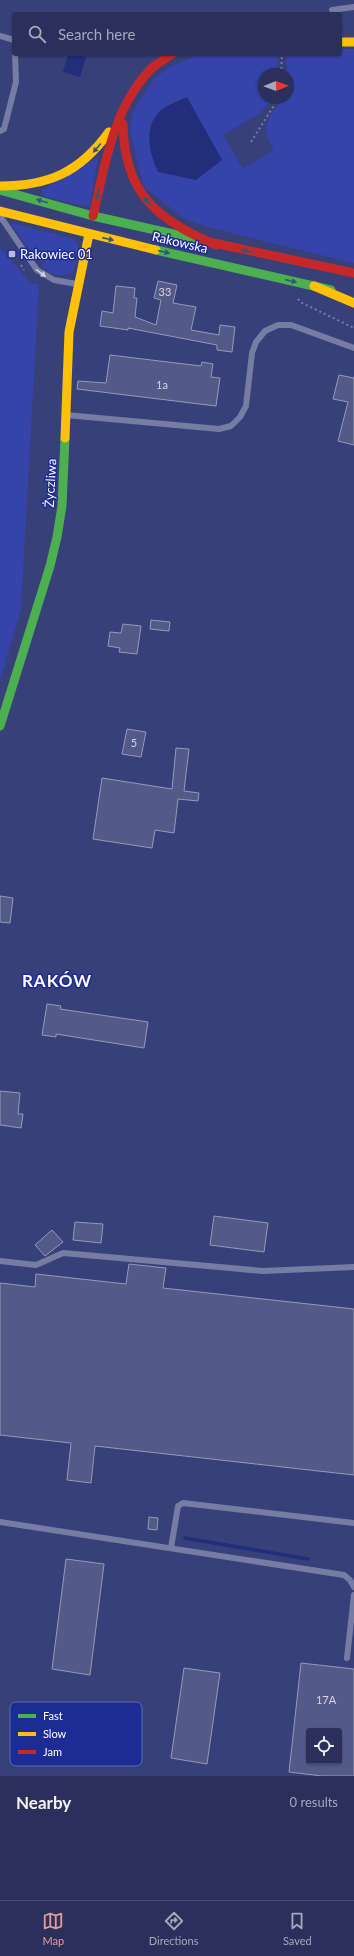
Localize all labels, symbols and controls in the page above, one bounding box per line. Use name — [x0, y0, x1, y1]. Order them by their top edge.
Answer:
search box — [12, 12, 342, 56]
icon: search — [26, 23, 48, 45]
text: Search here — [58, 25, 135, 43]
north arrow — [258, 68, 294, 104]
one-way arrow — [93, 142, 102, 153]
one-way arrow — [95, 188, 101, 200]
one-way arrow — [143, 197, 153, 207]
one-way arrow — [36, 198, 48, 204]
street label: Rakowska — [150, 228, 210, 256]
one-way arrow — [102, 236, 114, 242]
place label: Rakowiec 01 — [20, 246, 93, 262]
one-way arrow — [241, 248, 253, 254]
marker: Rakowiec 01 — [7, 249, 17, 259]
one-way arrow — [158, 249, 171, 255]
one-way arrow — [36, 268, 47, 277]
one-way arrow — [285, 278, 297, 284]
house number: 33 — [159, 285, 171, 298]
house number: 1a — [156, 378, 168, 391]
street label: Życzliwa — [41, 458, 59, 508]
house number: 5 — [131, 736, 137, 749]
district label: RAKÓW — [22, 970, 92, 991]
house number: 17A — [316, 1693, 337, 1706]
legend — [10, 1702, 142, 1766]
text: Fast — [43, 1709, 63, 1722]
text: Slow — [43, 1727, 67, 1740]
map controls — [306, 1728, 342, 1764]
button: locate — [306, 1728, 342, 1764]
text: Jam — [43, 1745, 62, 1758]
text: Nearby — [16, 1792, 71, 1813]
text: 0 results — [290, 1794, 338, 1810]
tab: Map — [42, 1910, 64, 1947]
tab: Directions — [149, 1910, 198, 1947]
tab: Saved — [283, 1910, 312, 1947]

